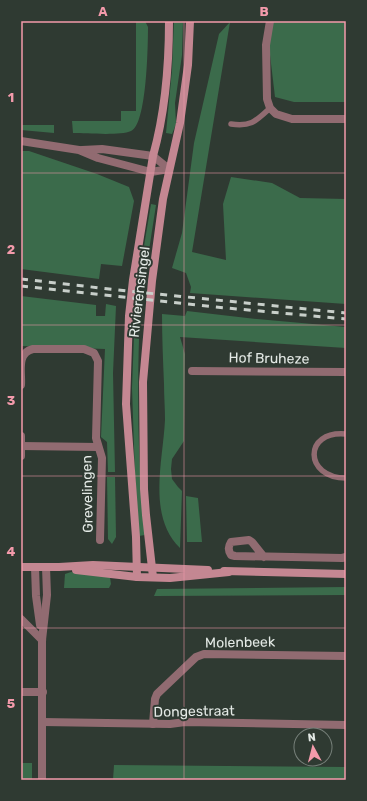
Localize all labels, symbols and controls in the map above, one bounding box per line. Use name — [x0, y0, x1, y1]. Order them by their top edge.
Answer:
text: A — [98, 4, 108, 19]
text: B — [259, 4, 269, 19]
text: 1 — [8, 90, 14, 105]
text: 2 — [7, 242, 15, 257]
street label: Rivierensingel — [125, 246, 154, 339]
street label: Hof Bruheze — [228, 349, 310, 368]
text: 3 — [7, 393, 16, 408]
street label: Grevelingen — [78, 455, 97, 533]
text: 4 — [7, 544, 16, 559]
street label: Molenbeek — [205, 633, 276, 652]
text: 5 — [7, 696, 15, 711]
street label: Dongestraat — [153, 702, 235, 721]
north arrow — [293, 727, 333, 767]
text: N — [307, 731, 317, 745]

